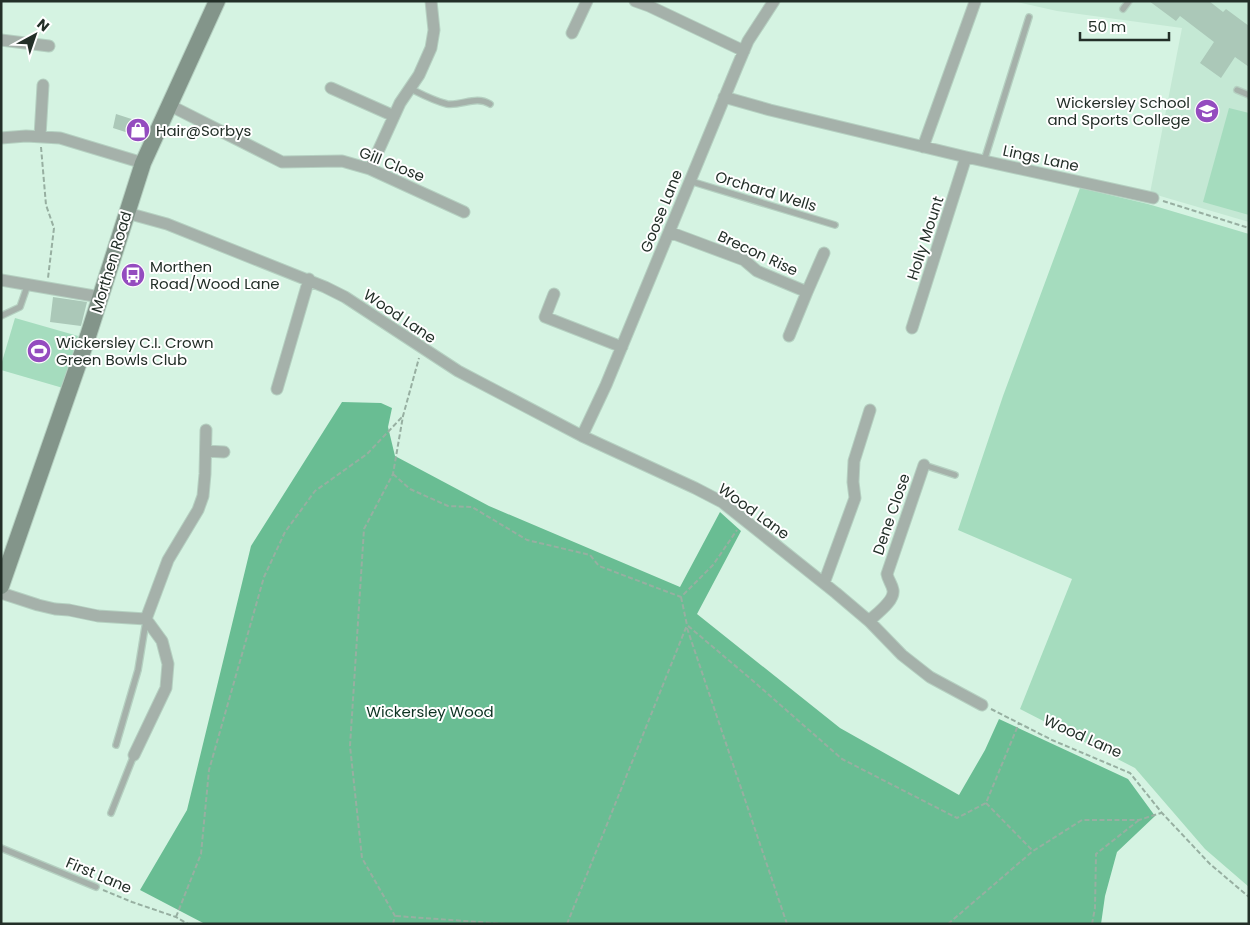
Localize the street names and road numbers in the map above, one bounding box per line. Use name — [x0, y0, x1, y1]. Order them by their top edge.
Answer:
street label: Lings Lane — [1001, 140, 1081, 176]
street label: Gill Close — [356, 141, 428, 187]
street label: Goose Lane — [635, 166, 687, 256]
street label: Orchard Wells — [713, 166, 819, 216]
street label: Holly Mount — [902, 193, 948, 283]
street label: Morthen Road — [86, 209, 136, 315]
street label: Brecon Rise — [714, 225, 802, 281]
street label: Wood Lane — [360, 284, 440, 348]
street label: Dene Close — [867, 470, 915, 558]
street label: Wood Lane — [714, 478, 794, 544]
street label: Wood Lane — [1041, 709, 1125, 763]
street label: First Lane — [63, 852, 135, 898]

